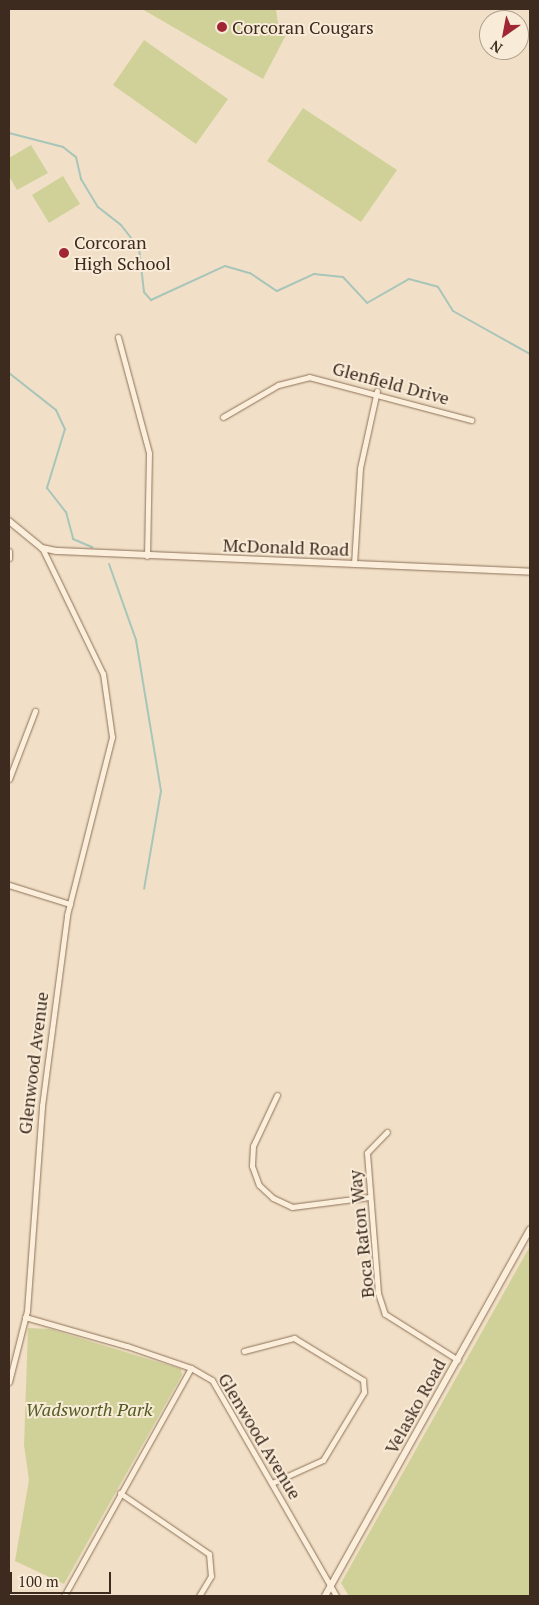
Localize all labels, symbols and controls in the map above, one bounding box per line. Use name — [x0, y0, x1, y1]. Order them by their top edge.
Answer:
north arrow — [479, 10, 529, 60]
place label: Corcoran Cougars — [232, 16, 374, 38]
marker: Corcoran Cougars — [216, 21, 228, 33]
text: N — [486, 36, 506, 58]
place label: Corcoran High School — [74, 232, 171, 274]
marker: Corcoran High School — [58, 247, 70, 259]
street label: Glenfield Drive — [330, 357, 452, 409]
street label: McDonald Road — [222, 534, 350, 560]
street label: Glenwood Avenue — [14, 990, 52, 1136]
street label: Boca Raton Way — [344, 1169, 378, 1299]
street label: Velasko Road — [380, 1355, 450, 1457]
street label: Glenwood Avenue — [214, 1369, 306, 1503]
park label: Wadsworth Park — [26, 1398, 152, 1420]
scale bar — [12, 1562, 114, 1594]
text: 100 m — [18, 1571, 59, 1591]

